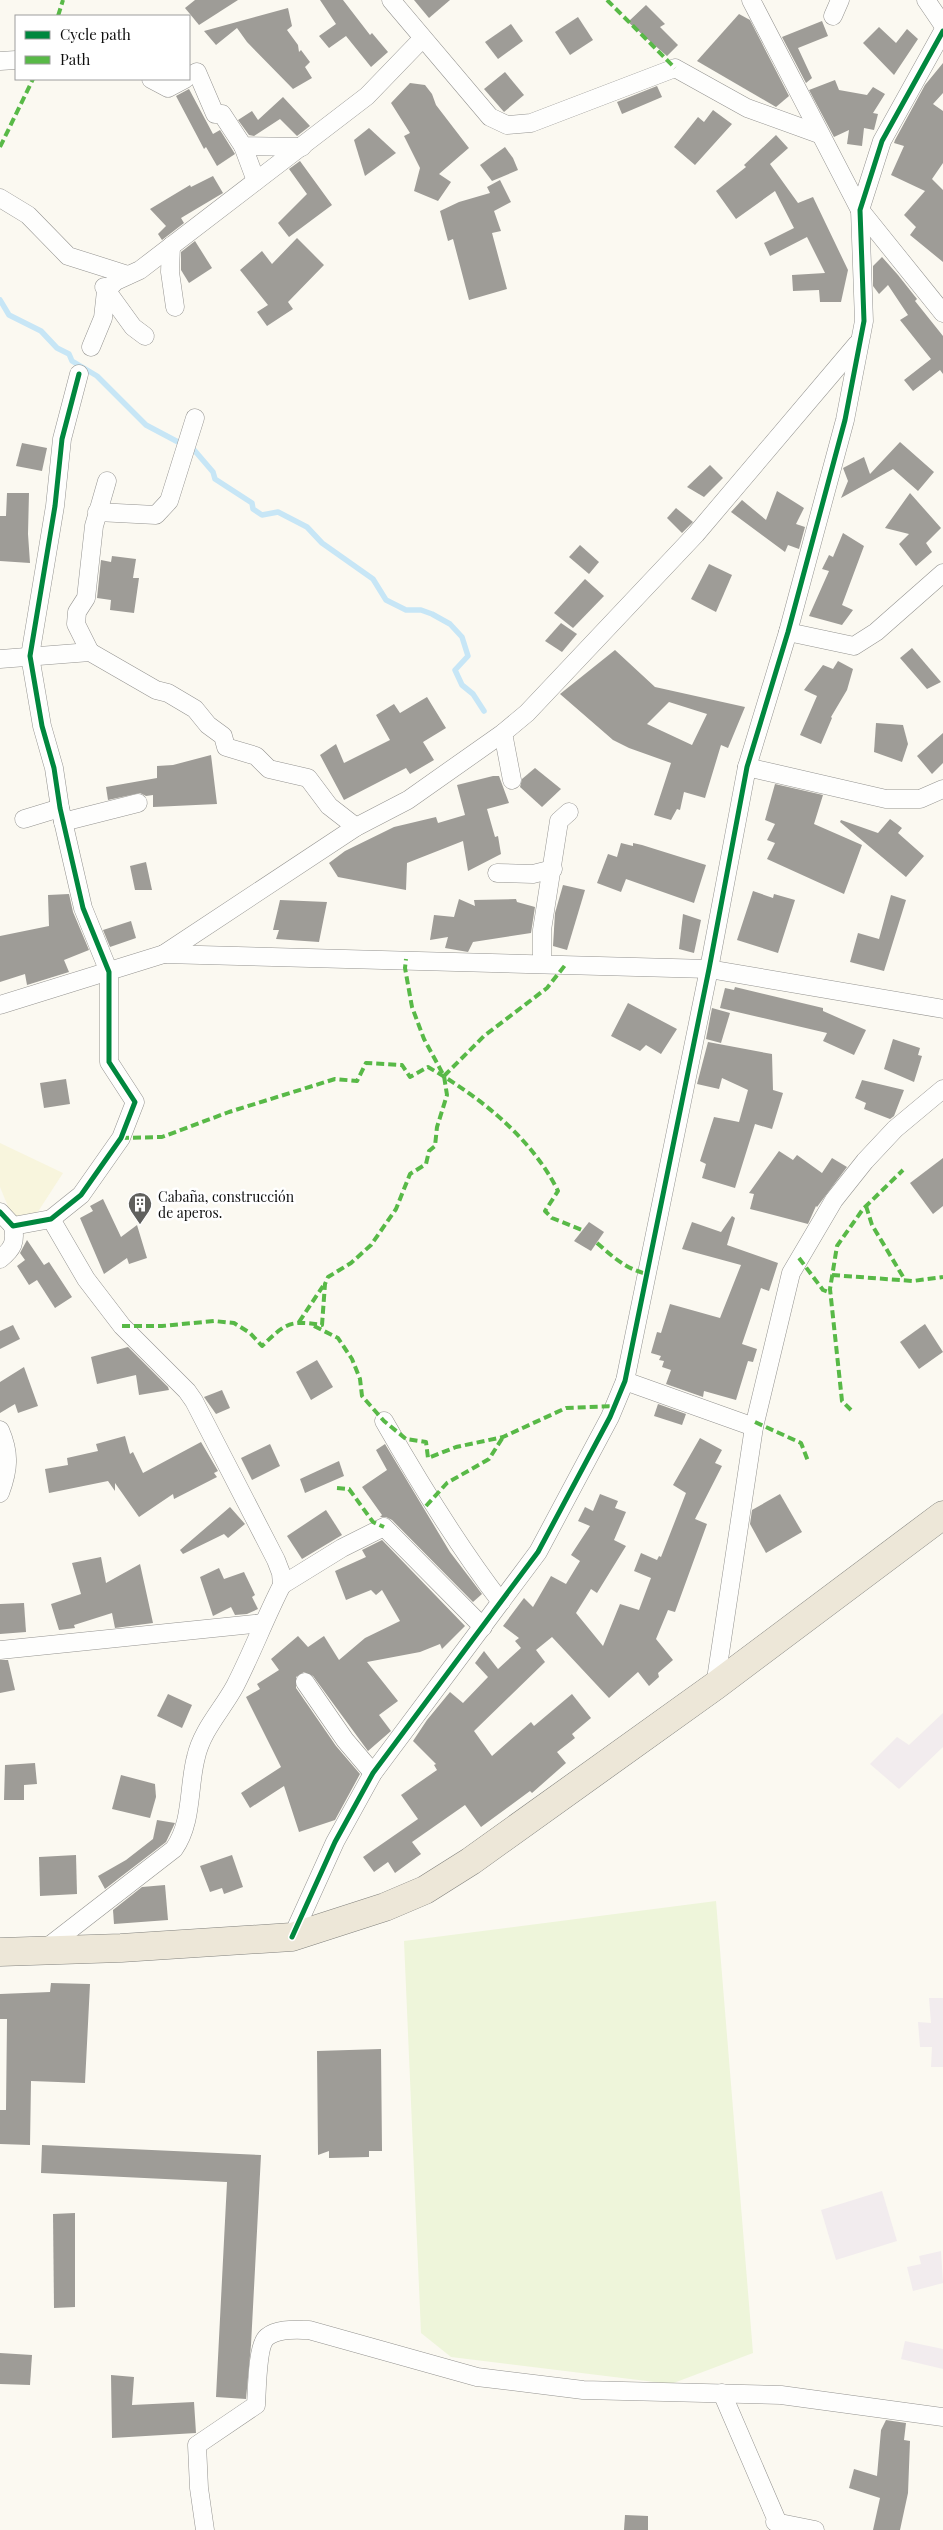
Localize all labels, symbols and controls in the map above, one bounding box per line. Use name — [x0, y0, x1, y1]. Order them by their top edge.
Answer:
legend — [15, 15, 190, 80]
text: Cycle path — [60, 24, 131, 44]
text: Path — [60, 49, 90, 69]
place label: Cabaña, construcción de aperos. — [158, 1187, 295, 1222]
building icon: Cabaña, construcción de aperos. — [127, 1191, 153, 1225]

